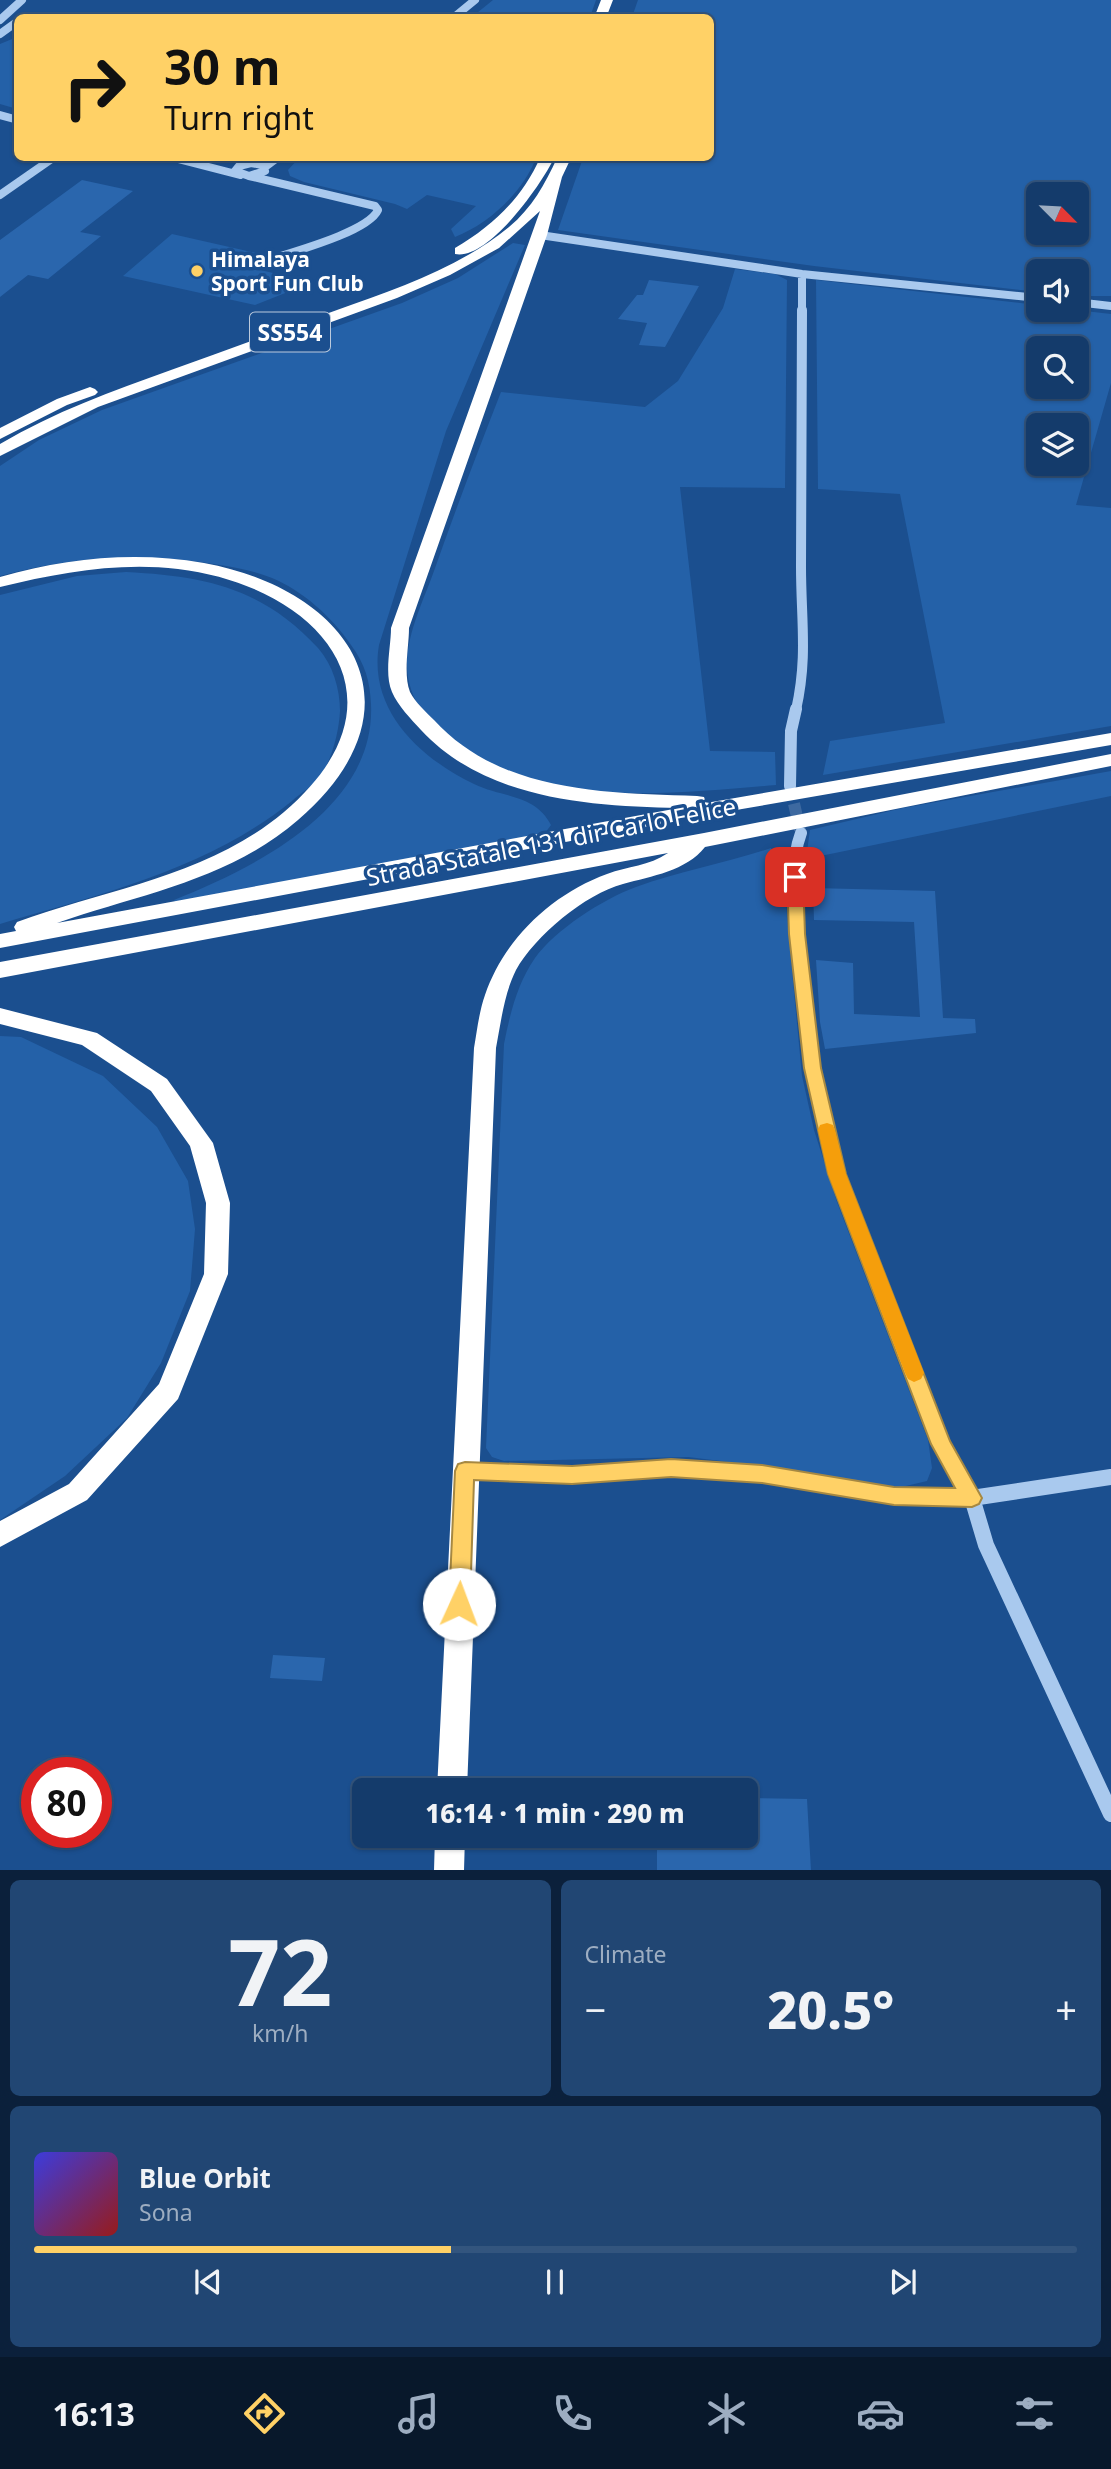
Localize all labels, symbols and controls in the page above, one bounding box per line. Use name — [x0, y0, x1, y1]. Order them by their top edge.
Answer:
text: 30 m — [164, 33, 281, 99]
icon: right — [49, 42, 140, 133]
text: Turn right — [164, 96, 314, 139]
north arrow — [1026, 182, 1088, 245]
map controls — [1026, 182, 1089, 476]
place label: Himalaya Sport Fun Club — [211, 245, 364, 297]
button: sound — [1026, 259, 1089, 322]
marker: Himalaya Sport Fun Club — [189, 263, 205, 279]
road number: SS554 — [250, 312, 330, 352]
button: search — [1026, 336, 1089, 399]
button: layers — [1026, 413, 1089, 476]
street label: Strada Statale 131 dir Carlo Felice — [363, 789, 739, 893]
pin — [765, 847, 825, 907]
icon: arrive — [776, 858, 814, 896]
position arrow — [422, 1567, 496, 1641]
speed limit sign: 80 — [21, 1757, 112, 1848]
text: 16:14 · 1 min · 290 m — [425, 1795, 685, 1831]
text: 72 — [228, 1909, 332, 2033]
text: Climate — [585, 1938, 667, 1970]
text: 20.5° — [767, 1973, 894, 2044]
text: − — [585, 1983, 606, 2035]
text: + — [1055, 1983, 1077, 2035]
text: km/h — [252, 2017, 309, 2049]
text: Blue Orbit — [139, 2160, 271, 2196]
text: Sona — [139, 2196, 193, 2228]
icon: previous — [189, 2263, 227, 2301]
icon: pause — [536, 2263, 574, 2301]
icon: next — [884, 2263, 922, 2301]
icon: directions — [240, 2389, 289, 2438]
icon: music — [394, 2389, 443, 2438]
icon: phone — [548, 2389, 597, 2438]
icon: climate — [702, 2389, 751, 2438]
icon: car — [856, 2389, 905, 2438]
icon: filters — [1010, 2389, 1059, 2438]
text: 16:13 — [52, 2392, 135, 2435]

